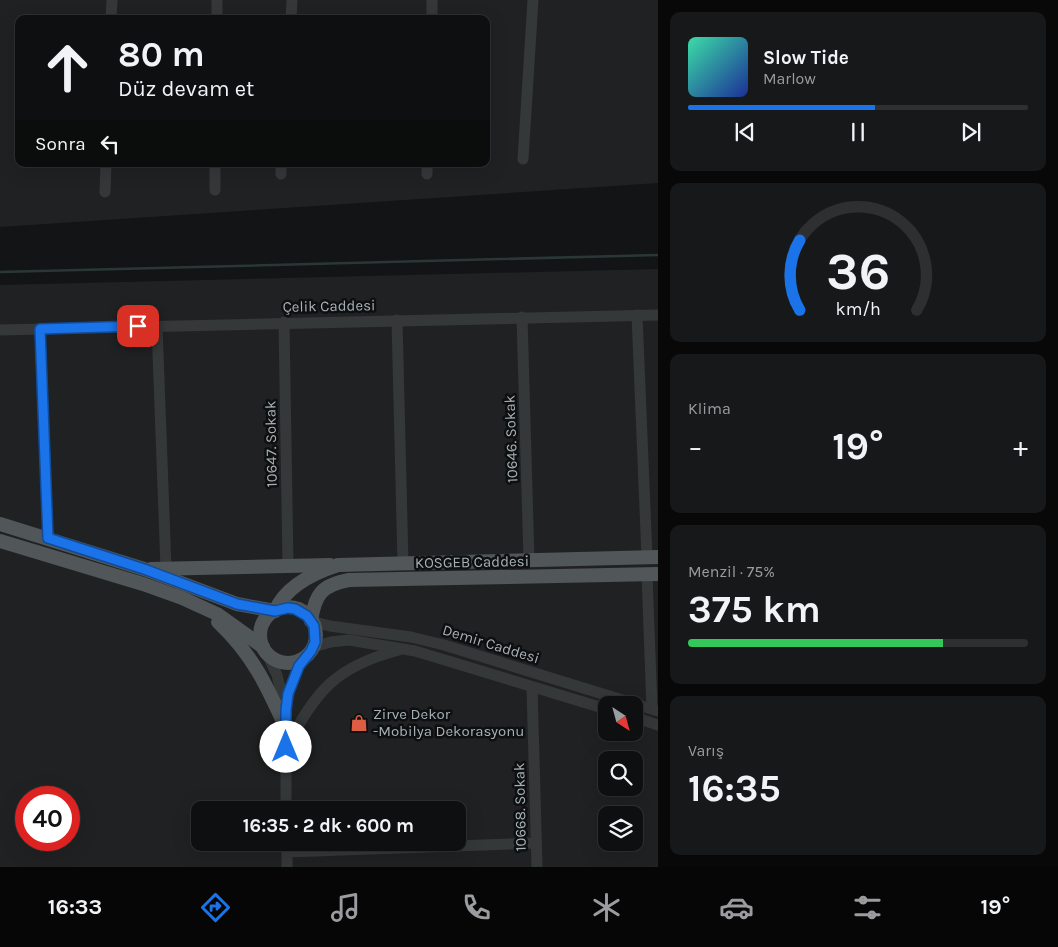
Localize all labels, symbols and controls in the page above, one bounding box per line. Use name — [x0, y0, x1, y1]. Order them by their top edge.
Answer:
text: 80 m — [118, 34, 205, 75]
icon: ahead — [35, 35, 100, 100]
text: Slow Tide — [763, 47, 849, 69]
text: Marlow — [763, 69, 816, 88]
text: Düz devam et — [118, 76, 254, 102]
icon: previous — [731, 118, 759, 146]
icon: pause — [844, 118, 872, 146]
icon: next — [957, 118, 985, 146]
icon: left — [96, 130, 124, 158]
text: Sonra — [35, 133, 86, 155]
text: 36 — [826, 241, 890, 302]
street label: Çelik Caddesi — [282, 296, 376, 316]
text: km/h — [835, 299, 881, 320]
pin — [117, 305, 159, 347]
icon: arrive — [124, 312, 152, 340]
street label: 10646. Sokak — [500, 395, 522, 483]
text: Klima — [688, 399, 731, 418]
street label: 10647. Sokak — [261, 401, 281, 487]
text: 19° — [832, 424, 884, 469]
text: − — [688, 430, 703, 463]
text: + — [1013, 430, 1028, 463]
street label: KOSGEB Caddesi — [415, 552, 529, 572]
text: Menzil · 75% — [688, 562, 775, 581]
text: 375 km — [688, 587, 821, 632]
street label: Demir Caddesi — [440, 621, 542, 667]
north arrow — [598, 696, 642, 741]
map controls — [598, 696, 643, 851]
place label: Zirve Dekor -Mobilya Dekorasyonu — [373, 705, 524, 740]
shop icon: Zirve Dekor -Mobilya Dekorasyonu — [349, 713, 369, 733]
position arrow — [259, 720, 311, 772]
text: Varış — [688, 741, 724, 760]
button: search — [598, 751, 643, 796]
street label: 10668. Sokak — [510, 762, 530, 852]
text: 16:35 — [688, 766, 781, 811]
speed limit sign: 40 — [15, 786, 80, 851]
button: layers — [598, 806, 643, 851]
text: 16:35 · 2 dk · 600 m — [243, 815, 414, 837]
icon: directions — [198, 890, 233, 925]
icon: music — [328, 890, 363, 925]
icon: phone — [459, 890, 494, 925]
icon: climate — [589, 890, 624, 925]
icon: car — [719, 890, 754, 925]
icon: filters — [850, 890, 885, 925]
text: 16:33 — [48, 894, 102, 920]
text: 19° — [980, 894, 1010, 920]

